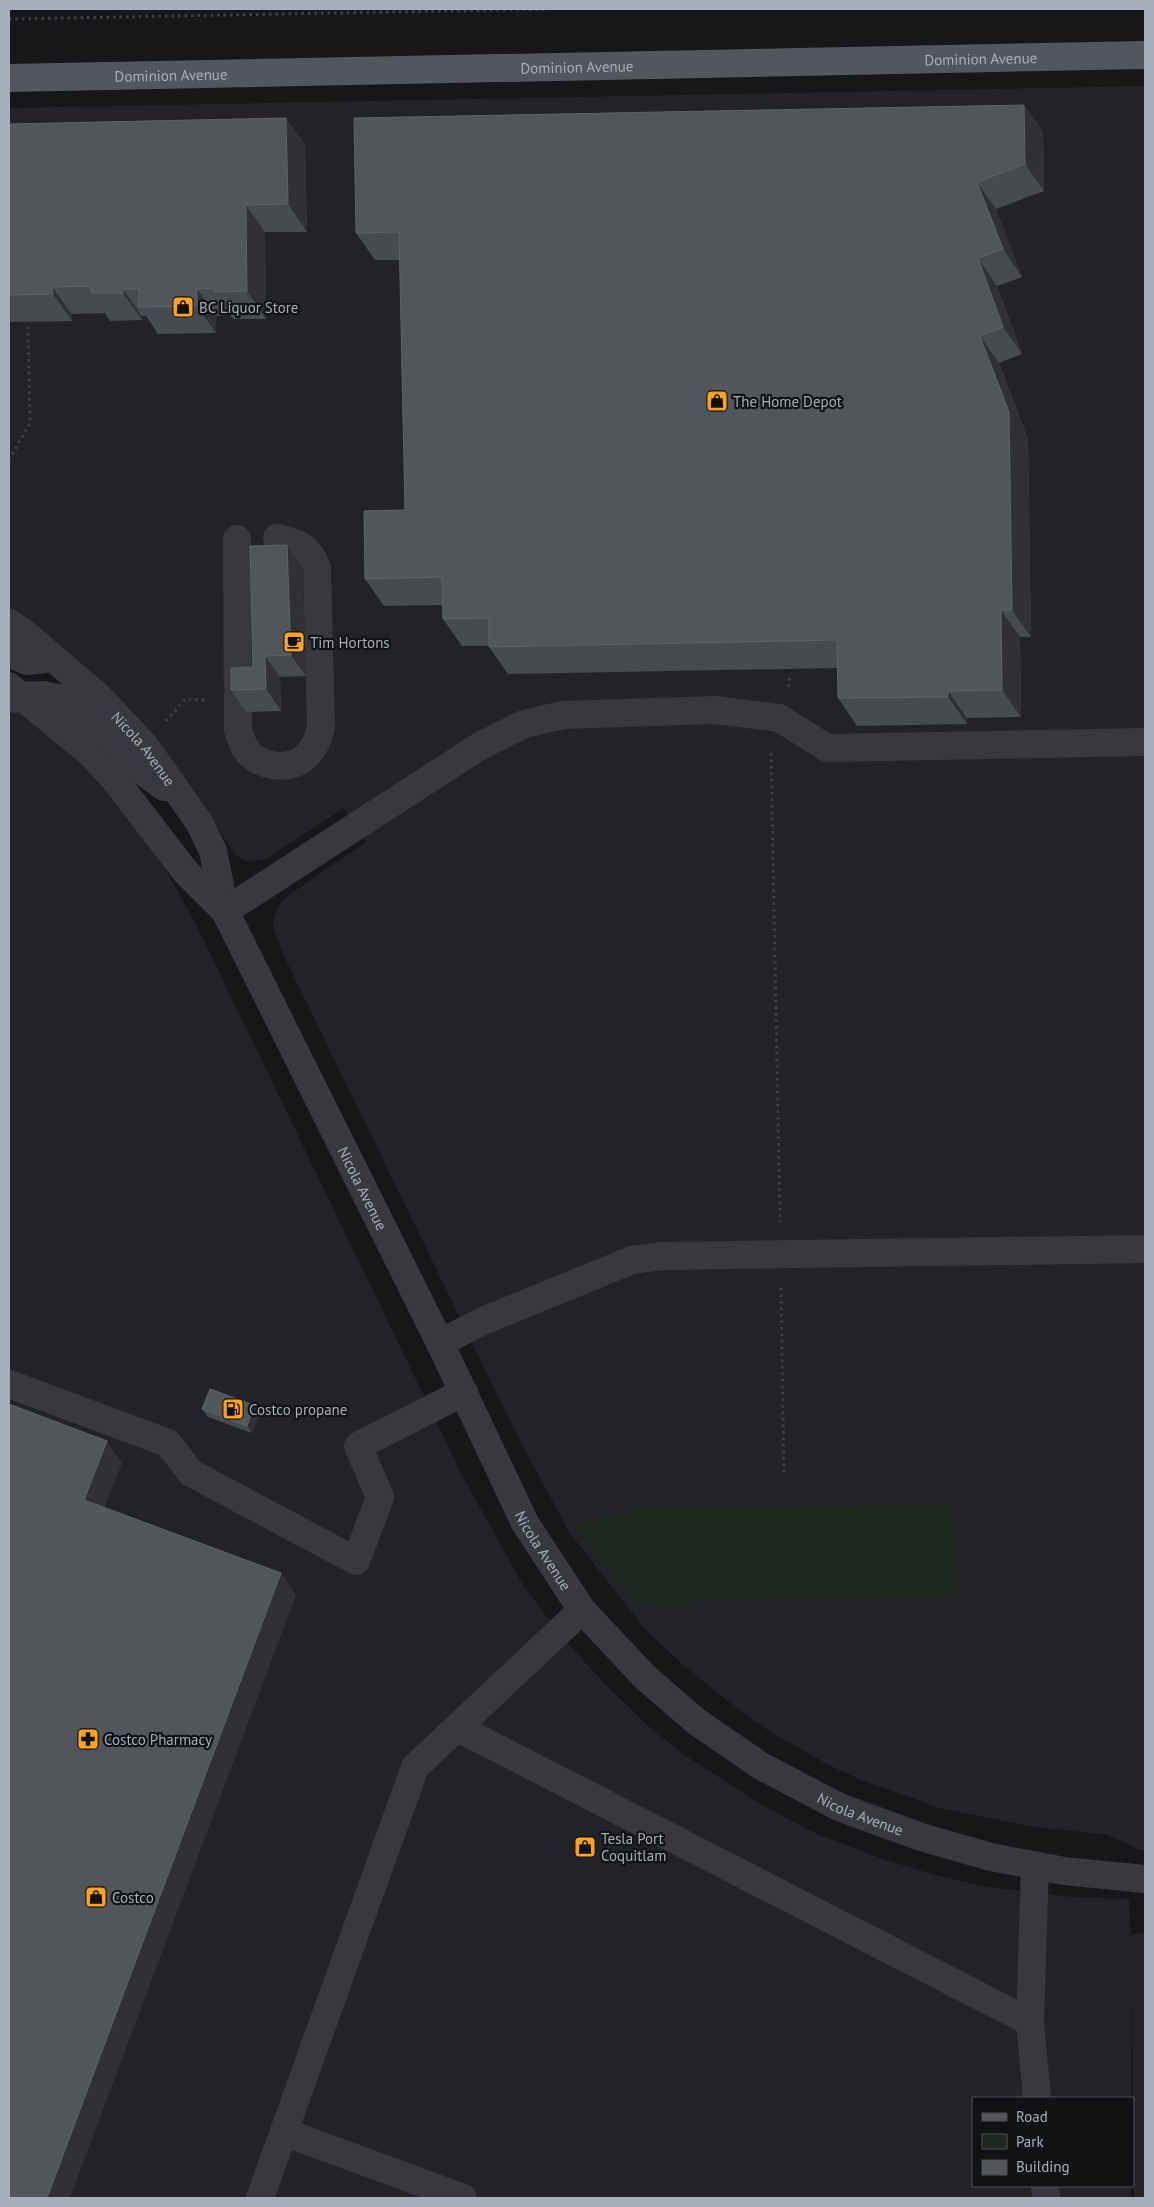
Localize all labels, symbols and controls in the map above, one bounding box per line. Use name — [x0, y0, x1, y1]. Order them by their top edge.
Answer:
street label: Dominion Avenue — [924, 48, 1037, 69]
street label: Dominion Avenue — [520, 56, 634, 77]
street label: Dominion Avenue — [114, 64, 228, 85]
shop icon: BC Liquor Store — [171, 295, 195, 319]
place label: BC Liquor Store — [199, 298, 298, 317]
shop icon: The Home Depot — [705, 389, 729, 413]
place label: The Home Depot — [733, 392, 842, 411]
cafe icon: Tim Hortons — [282, 630, 306, 654]
place label: Tim Hortons — [310, 633, 390, 652]
street label: Nicola Avenue — [108, 707, 180, 790]
street label: Nicola Avenue — [334, 1143, 392, 1233]
fuel station icon: Costco propane — [221, 1397, 245, 1421]
place label: Costco propane — [249, 1400, 347, 1419]
street label: Nicola Avenue — [511, 1508, 576, 1594]
pharmacy icon: Costco Pharmacy — [76, 1727, 100, 1751]
place label: Costco Pharmacy — [104, 1730, 212, 1749]
street label: Nicola Avenue — [814, 1788, 906, 1839]
place label: Tesla Port Coquitlam — [601, 1829, 666, 1865]
shop icon: Tesla Port Coquitlam — [573, 1835, 597, 1859]
shop icon: Costco — [84, 1885, 108, 1909]
place label: Costco — [112, 1888, 154, 1907]
legend — [972, 2097, 1134, 2187]
text: Road — [1016, 2107, 1048, 2126]
text: Park — [1016, 2132, 1044, 2151]
text: Building — [1016, 2157, 1070, 2176]

